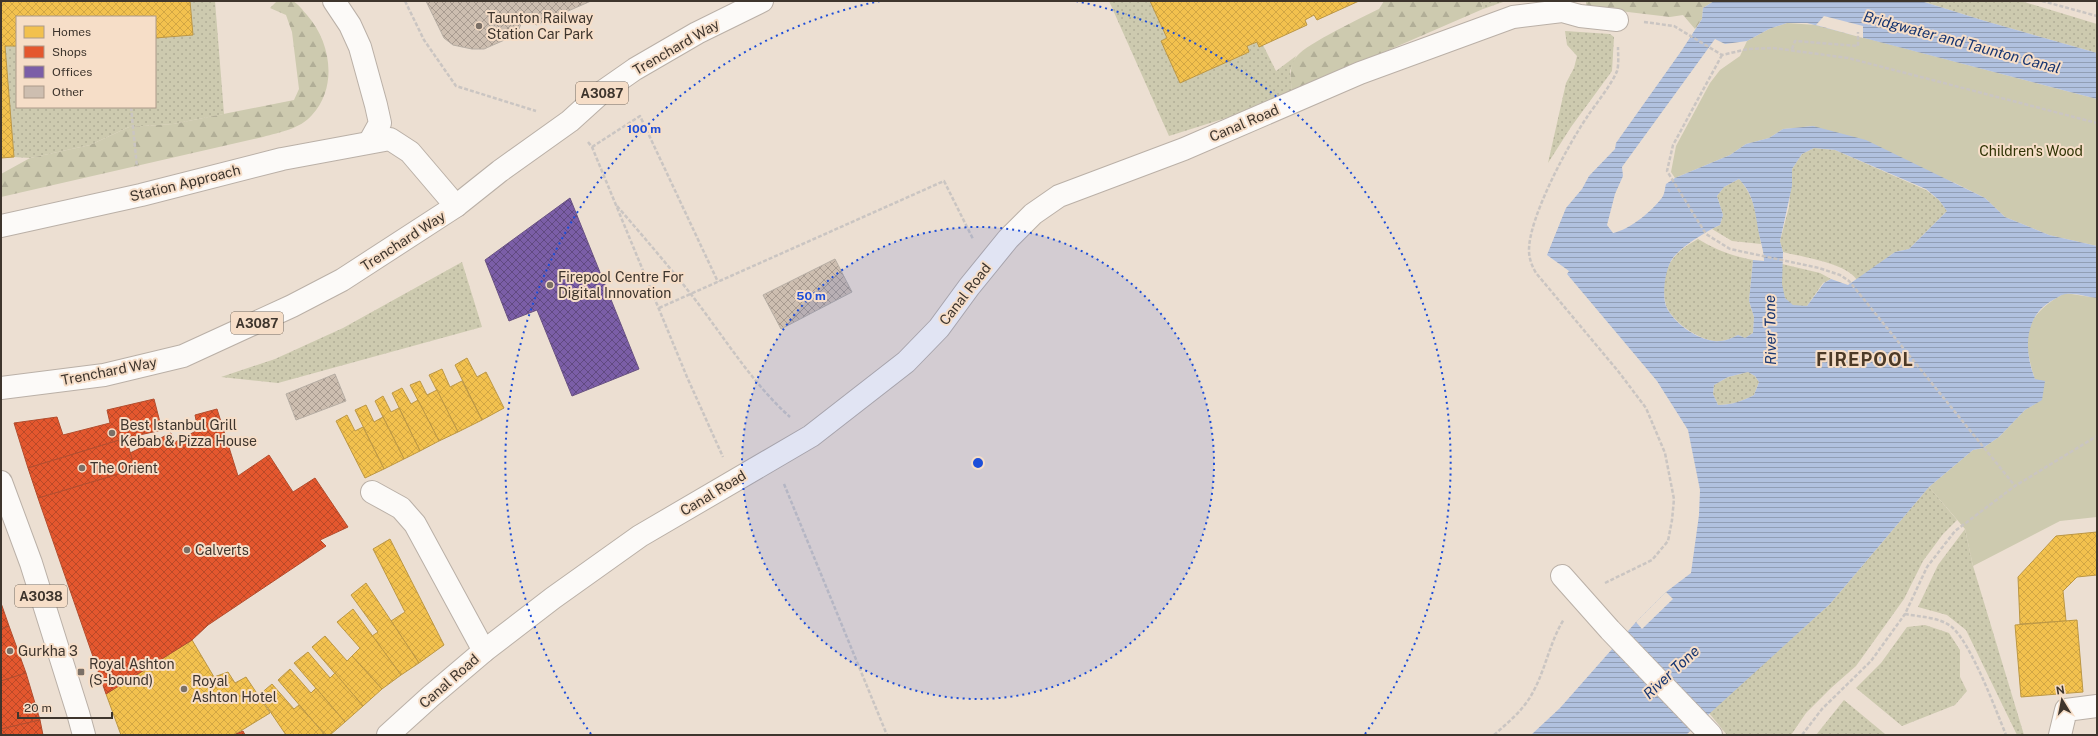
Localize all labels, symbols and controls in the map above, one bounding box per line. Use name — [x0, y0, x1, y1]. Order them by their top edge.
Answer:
water label: Bridgwater and Taunton Canal — [1862, 7, 2062, 77]
place label: Taunton Railway Station Car Park — [487, 10, 594, 42]
legend — [16, 16, 156, 108]
street label: Trenchard Way — [630, 16, 722, 78]
marker: Taunton Railway Station Car Park — [474, 21, 484, 31]
text: Homes — [52, 25, 91, 39]
text: Shops — [52, 45, 87, 59]
text: Offices — [52, 65, 92, 79]
road number: A3087 — [576, 82, 628, 104]
text: Other — [52, 85, 84, 99]
street label: Canal Road — [1207, 101, 1281, 145]
text: 100 m — [627, 122, 661, 136]
park label: Children's Wood — [1979, 143, 2083, 159]
street label: Station Approach — [128, 162, 242, 204]
street label: Trenchard Way — [358, 208, 448, 274]
street label: Canal Road — [936, 260, 994, 328]
place label: Firepool Centre For Digital Innovation — [558, 269, 684, 301]
marker: Firepool Centre For Digital Innovation — [545, 280, 555, 290]
text: 50 m — [796, 289, 826, 303]
water label: River Tone — [1761, 295, 1779, 365]
road number: A3087 — [231, 312, 283, 334]
district label: FIREPOOL — [1816, 349, 1914, 370]
street label: Trenchard Way — [60, 354, 159, 388]
place label: Best Istanbul Grill Kebab & Pizza House — [120, 417, 257, 449]
marker: Best Istanbul Grill Kebab & Pizza House — [107, 428, 117, 438]
centre of rings — [971, 456, 985, 470]
place label: The Orient — [90, 460, 158, 476]
marker: The Orient — [77, 463, 87, 473]
street label: Canal Road — [677, 467, 749, 519]
place label: Calverts — [195, 542, 249, 558]
marker: Calverts — [182, 545, 192, 555]
road number: A3038 — [15, 585, 67, 607]
water label: River Tone — [1640, 642, 1702, 702]
place label: Gurkha 3 — [18, 643, 78, 659]
marker: Gurkha 3 — [5, 646, 15, 656]
street label: Canal Road — [416, 651, 482, 711]
place label: Royal Ashton (S-bound) — [89, 656, 175, 688]
marker: Royal Ashton (S-bound) — [76, 667, 86, 677]
place label: Royal Ashton Hotel — [192, 673, 277, 705]
north arrow — [2042, 680, 2082, 720]
text: N — [2055, 683, 2066, 697]
marker: Royal Ashton Hotel — [179, 684, 189, 694]
scale bar — [18, 694, 112, 720]
text: 20 m — [24, 701, 52, 715]

